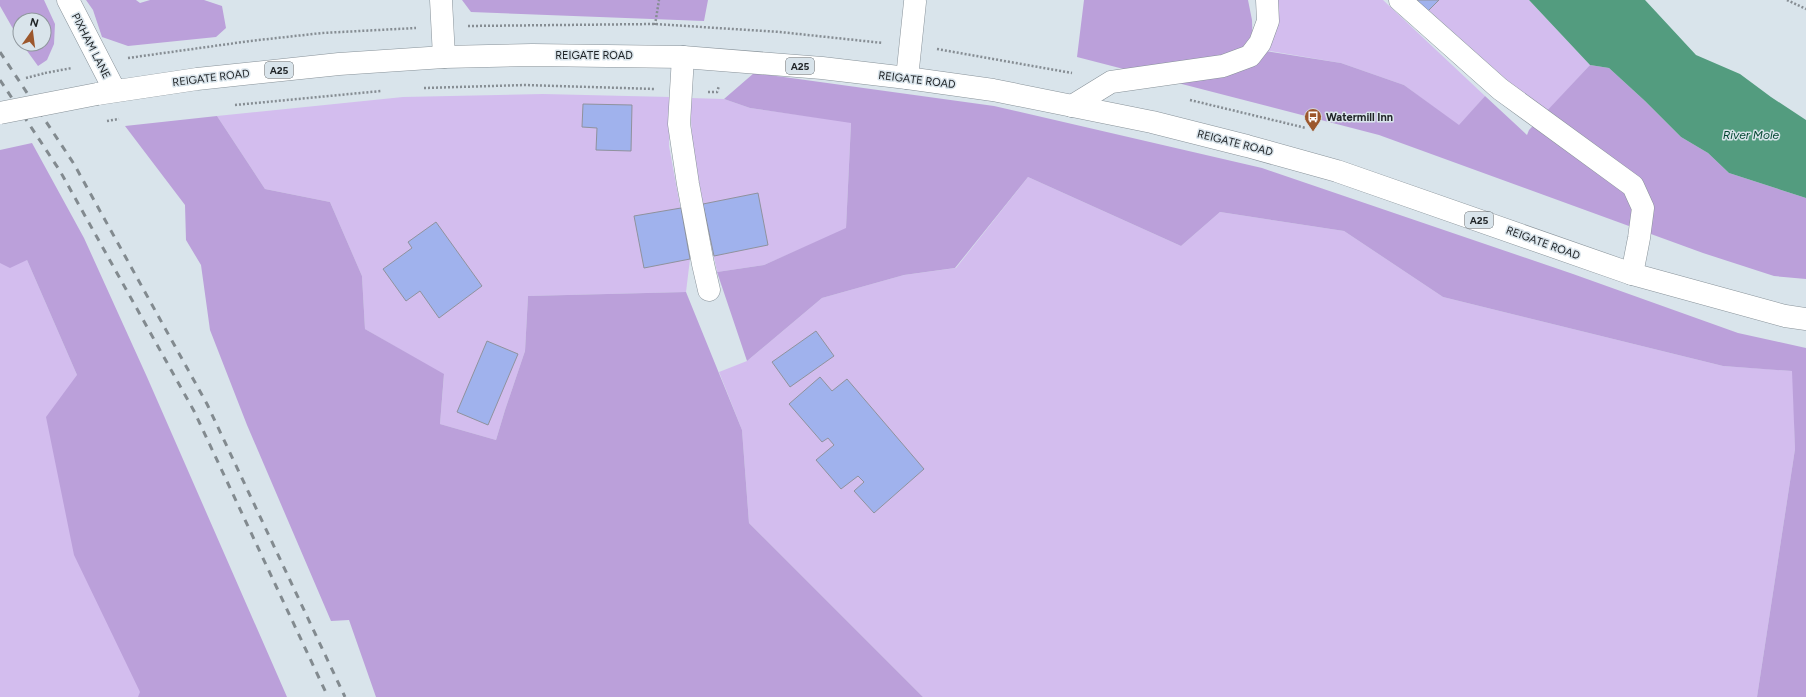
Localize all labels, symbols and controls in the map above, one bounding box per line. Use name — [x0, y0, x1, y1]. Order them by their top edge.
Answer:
street label: PIXHAM LANE — [69, 11, 113, 81]
north arrow — [12, 12, 52, 52]
text: N — [29, 15, 40, 30]
street label: REIGATE ROAD — [555, 49, 633, 62]
road number: A25 — [786, 58, 814, 74]
road number: A25 — [265, 62, 293, 78]
street label: REIGATE ROAD — [172, 67, 251, 89]
street label: REIGATE ROAD — [878, 69, 957, 91]
bus stop icon: Watermill Inn — [1303, 107, 1323, 132]
place label: Watermill Inn — [1326, 111, 1393, 124]
street label: REIGATE ROAD — [1196, 127, 1275, 159]
water label: River Mole — [1723, 128, 1780, 142]
road number: A25 — [1465, 212, 1493, 228]
street label: REIGATE ROAD — [1504, 224, 1582, 263]

